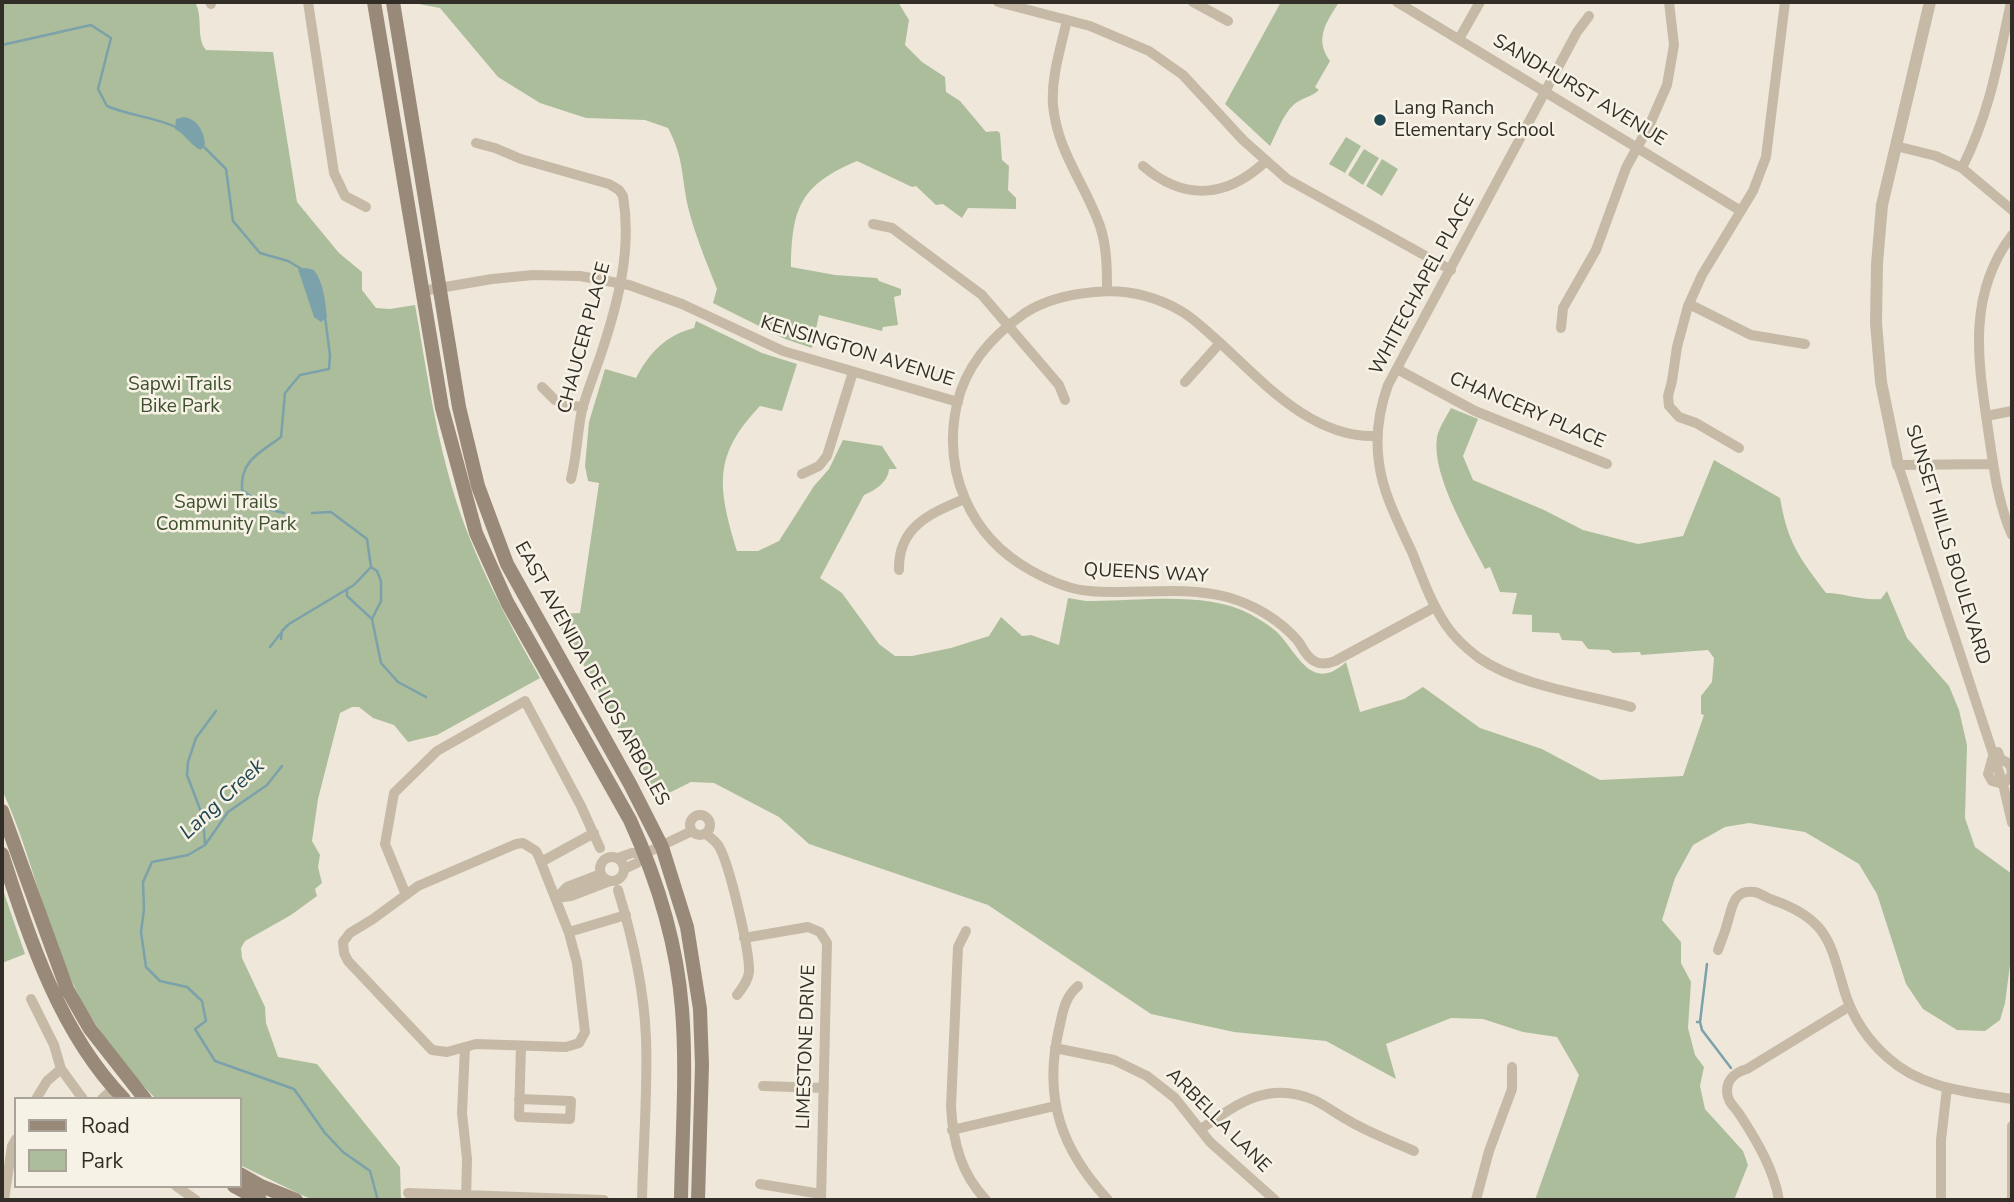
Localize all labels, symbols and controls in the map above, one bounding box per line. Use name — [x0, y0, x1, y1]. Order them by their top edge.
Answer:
street label: SANDHURST AVENUE — [1488, 30, 1670, 152]
place label: Lang Ranch Elementary School — [1394, 98, 1555, 142]
marker: Lang Ranch Elementary School — [1372, 112, 1388, 128]
street label: WHITECHAPEL PLACE — [1366, 191, 1480, 379]
street label: CHAUCER PLACE — [554, 260, 616, 416]
street label: KENSINGTON AVENUE — [757, 312, 957, 392]
street label: CHANCERY PLACE — [1446, 368, 1608, 454]
park label: Sapwi Trails Bike Park — [128, 374, 232, 418]
street label: SUNSET HILLS BOULEVARD — [1900, 422, 1994, 668]
park label: Sapwi Trails Community Park — [156, 492, 296, 536]
street label: EAST AVENIDA DE LOS ARBOLES — [509, 538, 673, 810]
street label: QUEENS WAY — [1083, 559, 1209, 589]
water label: Lang Creek — [175, 754, 271, 846]
street label: LIMESTONE DRIVE — [793, 964, 821, 1130]
street label: ARBELLA LANE — [1161, 1064, 1275, 1178]
legend — [14, 1097, 242, 1188]
text: Road — [81, 1112, 130, 1140]
text: Park — [81, 1147, 123, 1175]

